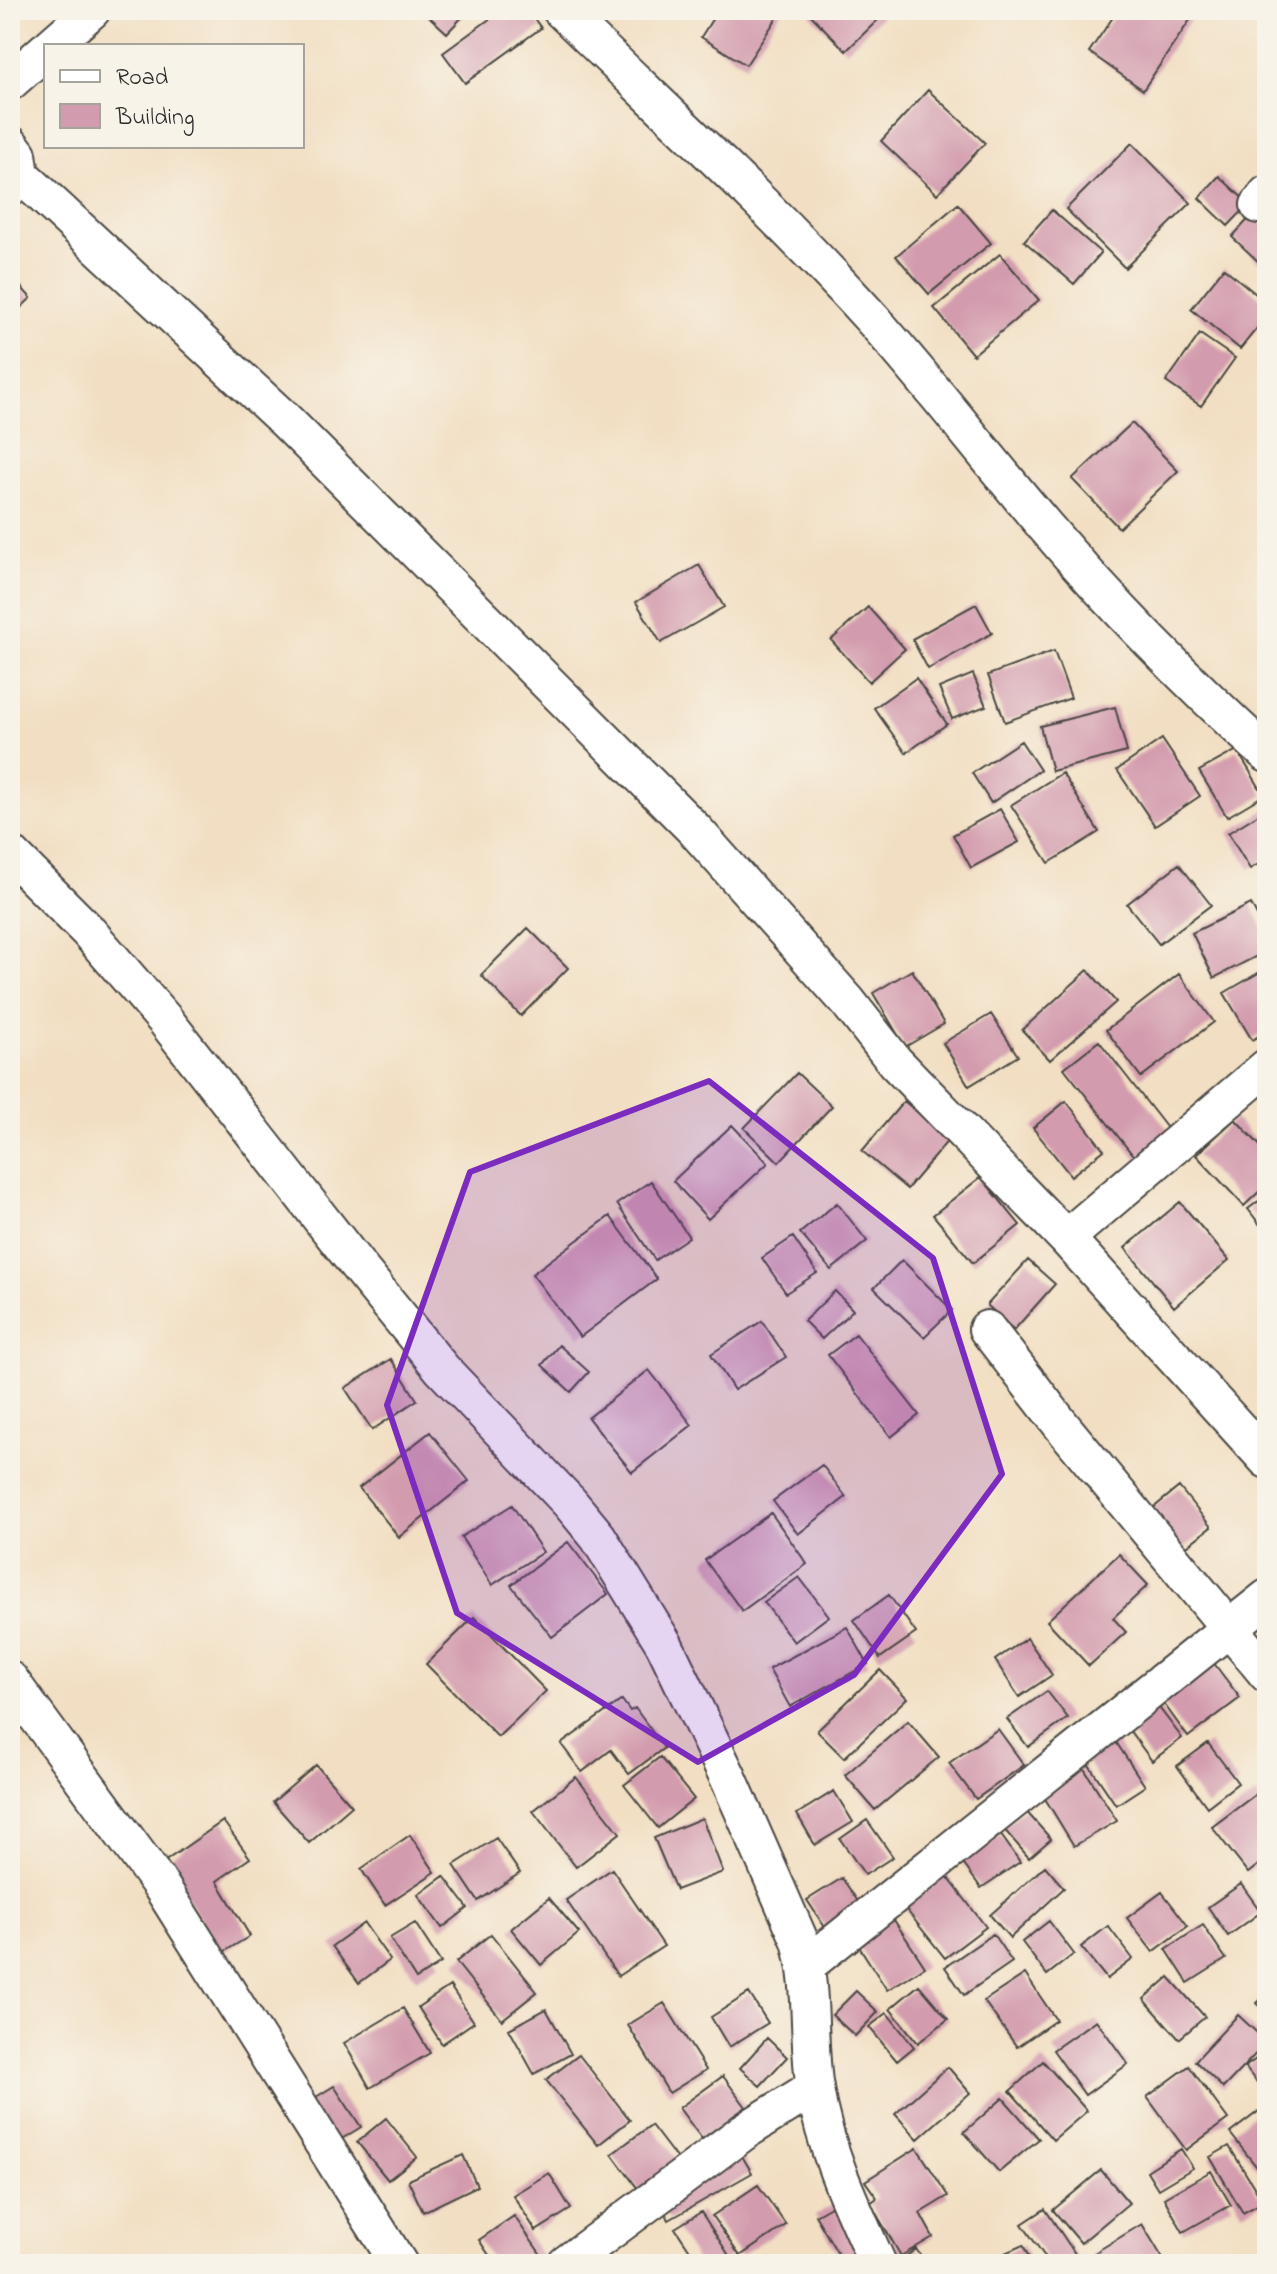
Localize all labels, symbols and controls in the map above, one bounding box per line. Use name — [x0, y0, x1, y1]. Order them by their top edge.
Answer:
legend — [44, 44, 304, 148]
text: Road — [116, 61, 169, 96]
text: Building — [115, 101, 195, 136]

